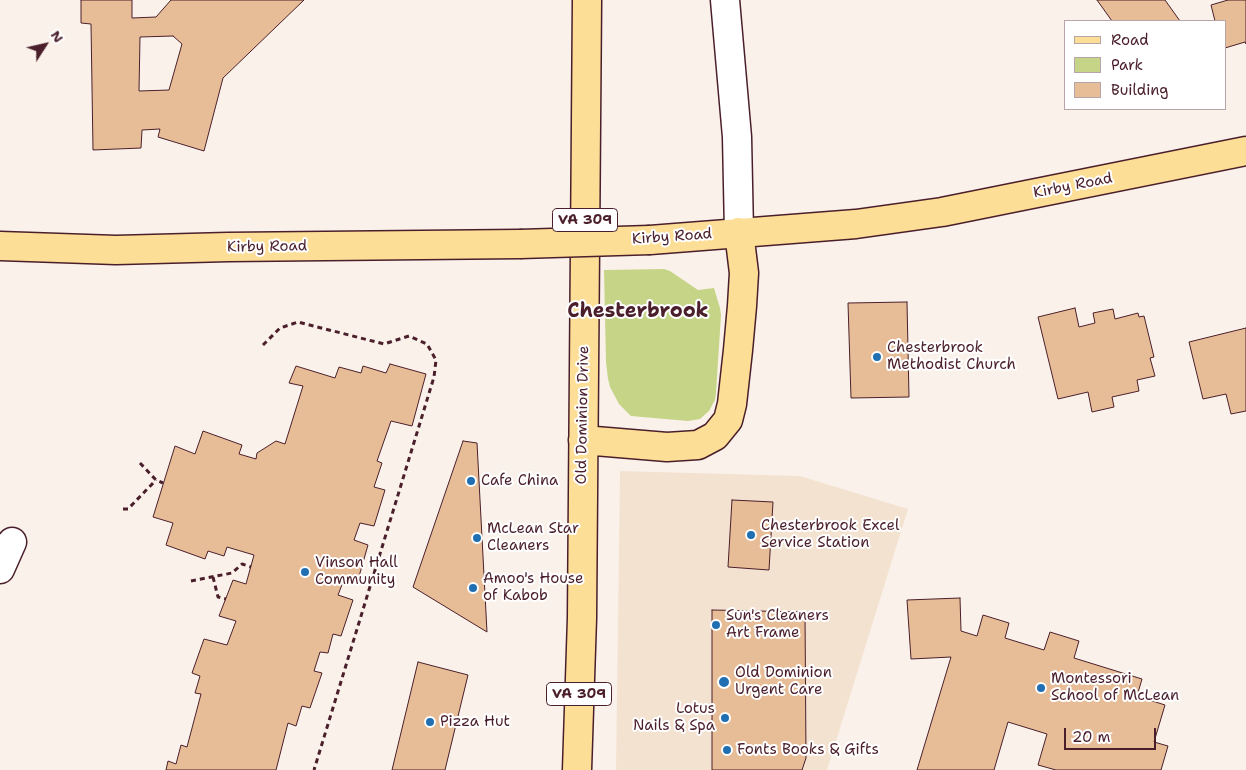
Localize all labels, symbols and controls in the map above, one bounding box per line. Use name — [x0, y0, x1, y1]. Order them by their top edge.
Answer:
north arrow — [20, 20, 70, 70]
legend — [1064, 20, 1226, 110]
text: N — [47, 27, 68, 46]
text: Road — [1111, 30, 1149, 50]
text: Park — [1111, 55, 1143, 75]
text: Building — [1111, 80, 1168, 100]
street label: Kirby Road — [1032, 170, 1114, 202]
road number: VA 309 — [552, 208, 618, 232]
street label: Kirby Road — [631, 225, 713, 249]
street label: Kirby Road — [227, 237, 307, 257]
district label: Chesterbrook — [567, 300, 709, 324]
place label: Chesterbrook Methodist Church — [887, 339, 1016, 374]
street label: Old Dominion Drive — [573, 345, 593, 485]
marker: Chesterbrook Methodist Church — [871, 351, 883, 363]
place label: Cafe China — [481, 472, 558, 490]
marker: Cafe China — [465, 475, 477, 487]
place label: Chesterbrook Excel Service Station — [761, 517, 899, 552]
place label: McLean Star Cleaners — [487, 520, 579, 555]
marker: Chesterbrook Excel Service Station — [745, 529, 757, 541]
marker: McLean Star Cleaners — [471, 532, 483, 544]
place label: Vinson Hall Community — [315, 554, 398, 589]
marker: Vinson Hall Community — [299, 566, 311, 578]
place label: Amoo's House of Kabob — [483, 570, 584, 605]
marker: Amoo's House of Kabob — [467, 582, 479, 594]
place label: Sun's Cleaners Art Frame — [726, 607, 829, 642]
marker: Sun's Cleaners Art Frame — [710, 619, 722, 631]
place label: Old Dominion Urgent Care — [735, 664, 832, 699]
place label: Montessori School of McLean — [1051, 670, 1179, 705]
marker: Old Dominion Urgent Care — [717, 675, 731, 689]
road number: VA 309 — [546, 682, 612, 706]
marker: Montessori School of McLean — [1035, 682, 1047, 694]
place label: Lotus Nails & Spa — [633, 700, 715, 735]
marker: Lotus Nails & Spa — [719, 712, 731, 724]
place label: Pizza Hut — [440, 713, 510, 731]
marker: Pizza Hut — [424, 716, 436, 728]
scale bar — [1066, 718, 1158, 750]
text: 20 m — [1072, 727, 1111, 747]
place label: Fonts Books & Gifts — [737, 741, 879, 759]
marker: Fonts Books & Gifts — [721, 744, 733, 756]

